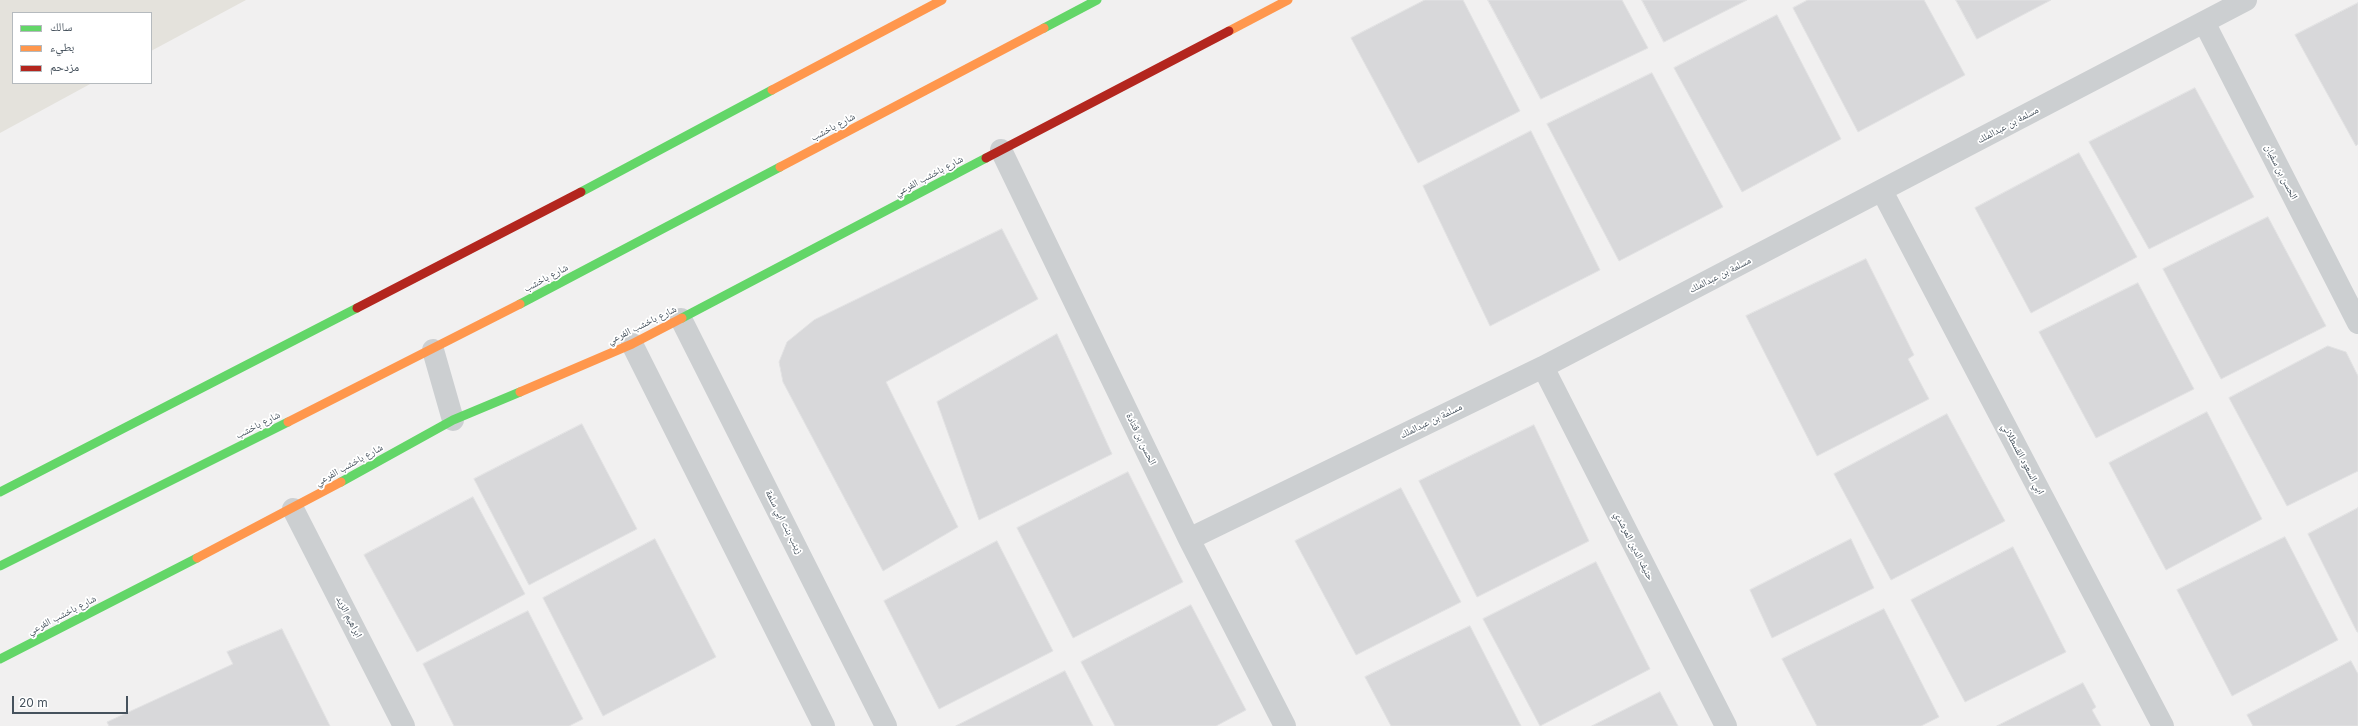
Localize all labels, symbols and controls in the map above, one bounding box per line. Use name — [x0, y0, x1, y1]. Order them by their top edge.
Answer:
legend — [12, 12, 152, 84]
text: سالك — [50, 19, 72, 34]
text: بطيء — [50, 39, 74, 54]
text: مزدحم — [50, 59, 79, 74]
street label: مسلمة بن عبدالملك — [1975, 104, 2041, 146]
street label: شارع باخشب — [809, 110, 857, 144]
street label: الحسن بن سفيان — [2262, 142, 2300, 202]
street label: شارع باخشب الفرعي — [893, 153, 965, 199]
street label: مسلمة بن عبدالملك — [1687, 254, 1753, 296]
street label: شارع باخشب — [522, 261, 570, 295]
street label: شارع باخشب الفرعي — [605, 303, 679, 347]
street label: مسلمة بن عبدالملك — [1398, 401, 1464, 441]
street label: شارع باخشب — [234, 409, 282, 441]
street label: الحسن بن قتادة — [1123, 411, 1159, 467]
street label: ابي السعود القسطلاني — [1999, 421, 2047, 497]
street label: شارع باخشب الفرعي — [313, 441, 385, 489]
street label: زينب بنت ابي سلمة — [763, 488, 805, 556]
street label: حنيف الدين المرشدي — [1612, 510, 1656, 582]
street label: شارع باخشب الفرعي — [26, 593, 98, 637]
street label: ابراهيم الزيد — [333, 594, 365, 640]
scale bar — [14, 688, 130, 714]
text: 20 m — [19, 695, 48, 710]

